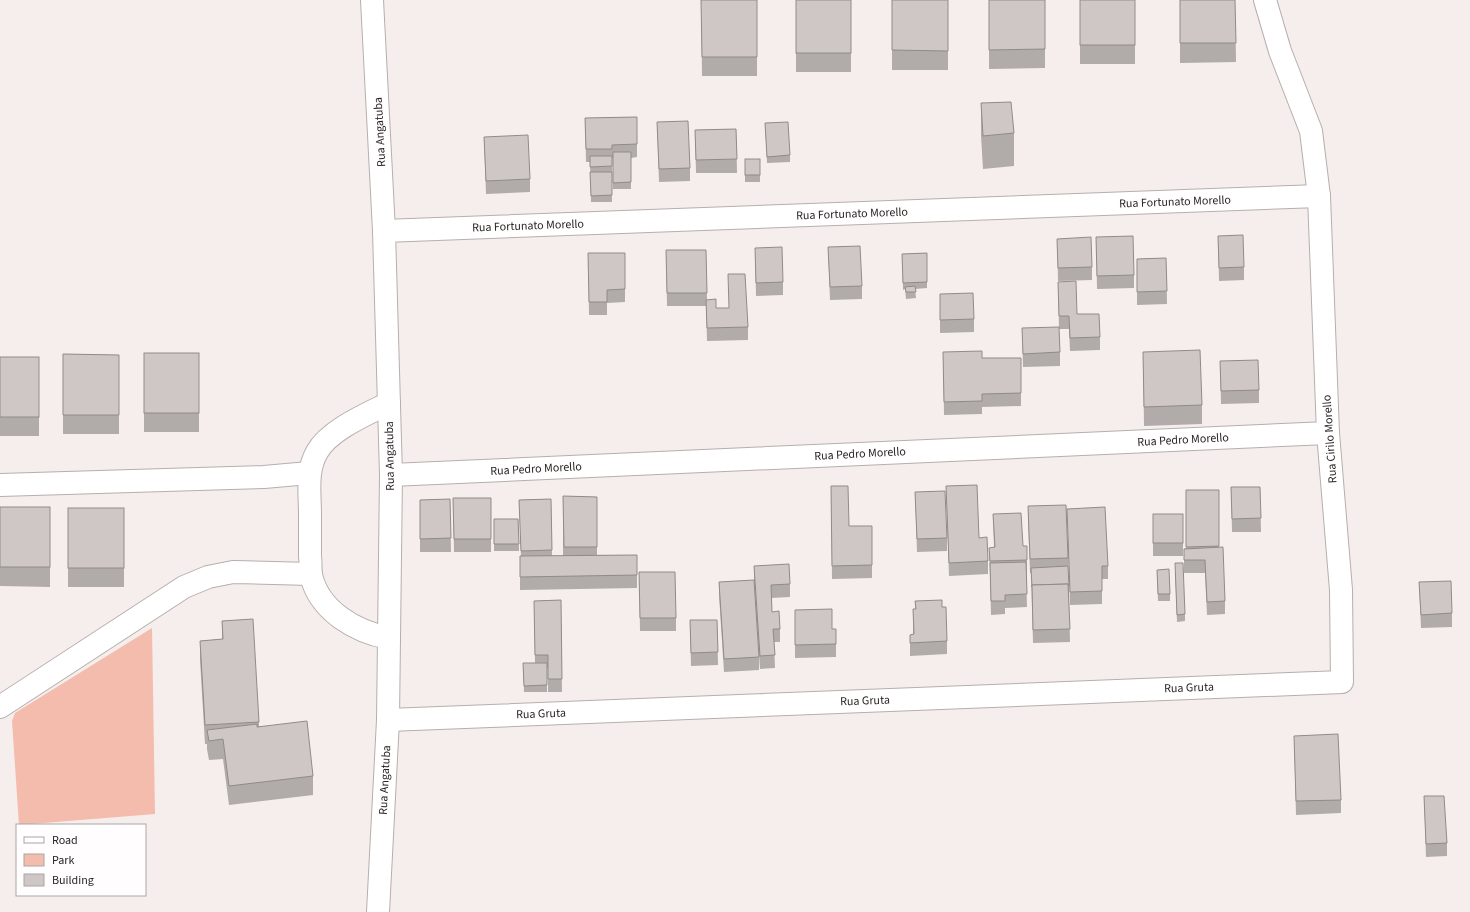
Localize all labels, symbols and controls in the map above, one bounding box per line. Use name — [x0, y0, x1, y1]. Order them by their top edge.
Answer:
street label: Rua Angatuba — [370, 97, 390, 167]
street label: Rua Fortunato Morello — [1119, 192, 1231, 212]
street label: Rua Fortunato Morello — [796, 204, 908, 224]
street label: Rua Fortunato Morello — [472, 216, 584, 236]
street label: Rua Cirilo Morello — [1318, 394, 1342, 484]
street label: Rua Angatuba — [381, 421, 399, 491]
street label: Rua Pedro Morello — [1137, 429, 1229, 451]
street label: Rua Pedro Morello — [814, 443, 906, 465]
street label: Rua Pedro Morello — [490, 458, 582, 480]
street label: Rua Gruta — [1164, 679, 1214, 697]
street label: Rua Gruta — [840, 692, 890, 710]
street label: Rua Gruta — [516, 705, 566, 723]
street label: Rua Angatuba — [375, 745, 395, 815]
legend — [16, 824, 146, 896]
text: Road — [52, 832, 78, 849]
text: Park — [52, 852, 74, 869]
text: Building — [52, 872, 94, 889]

